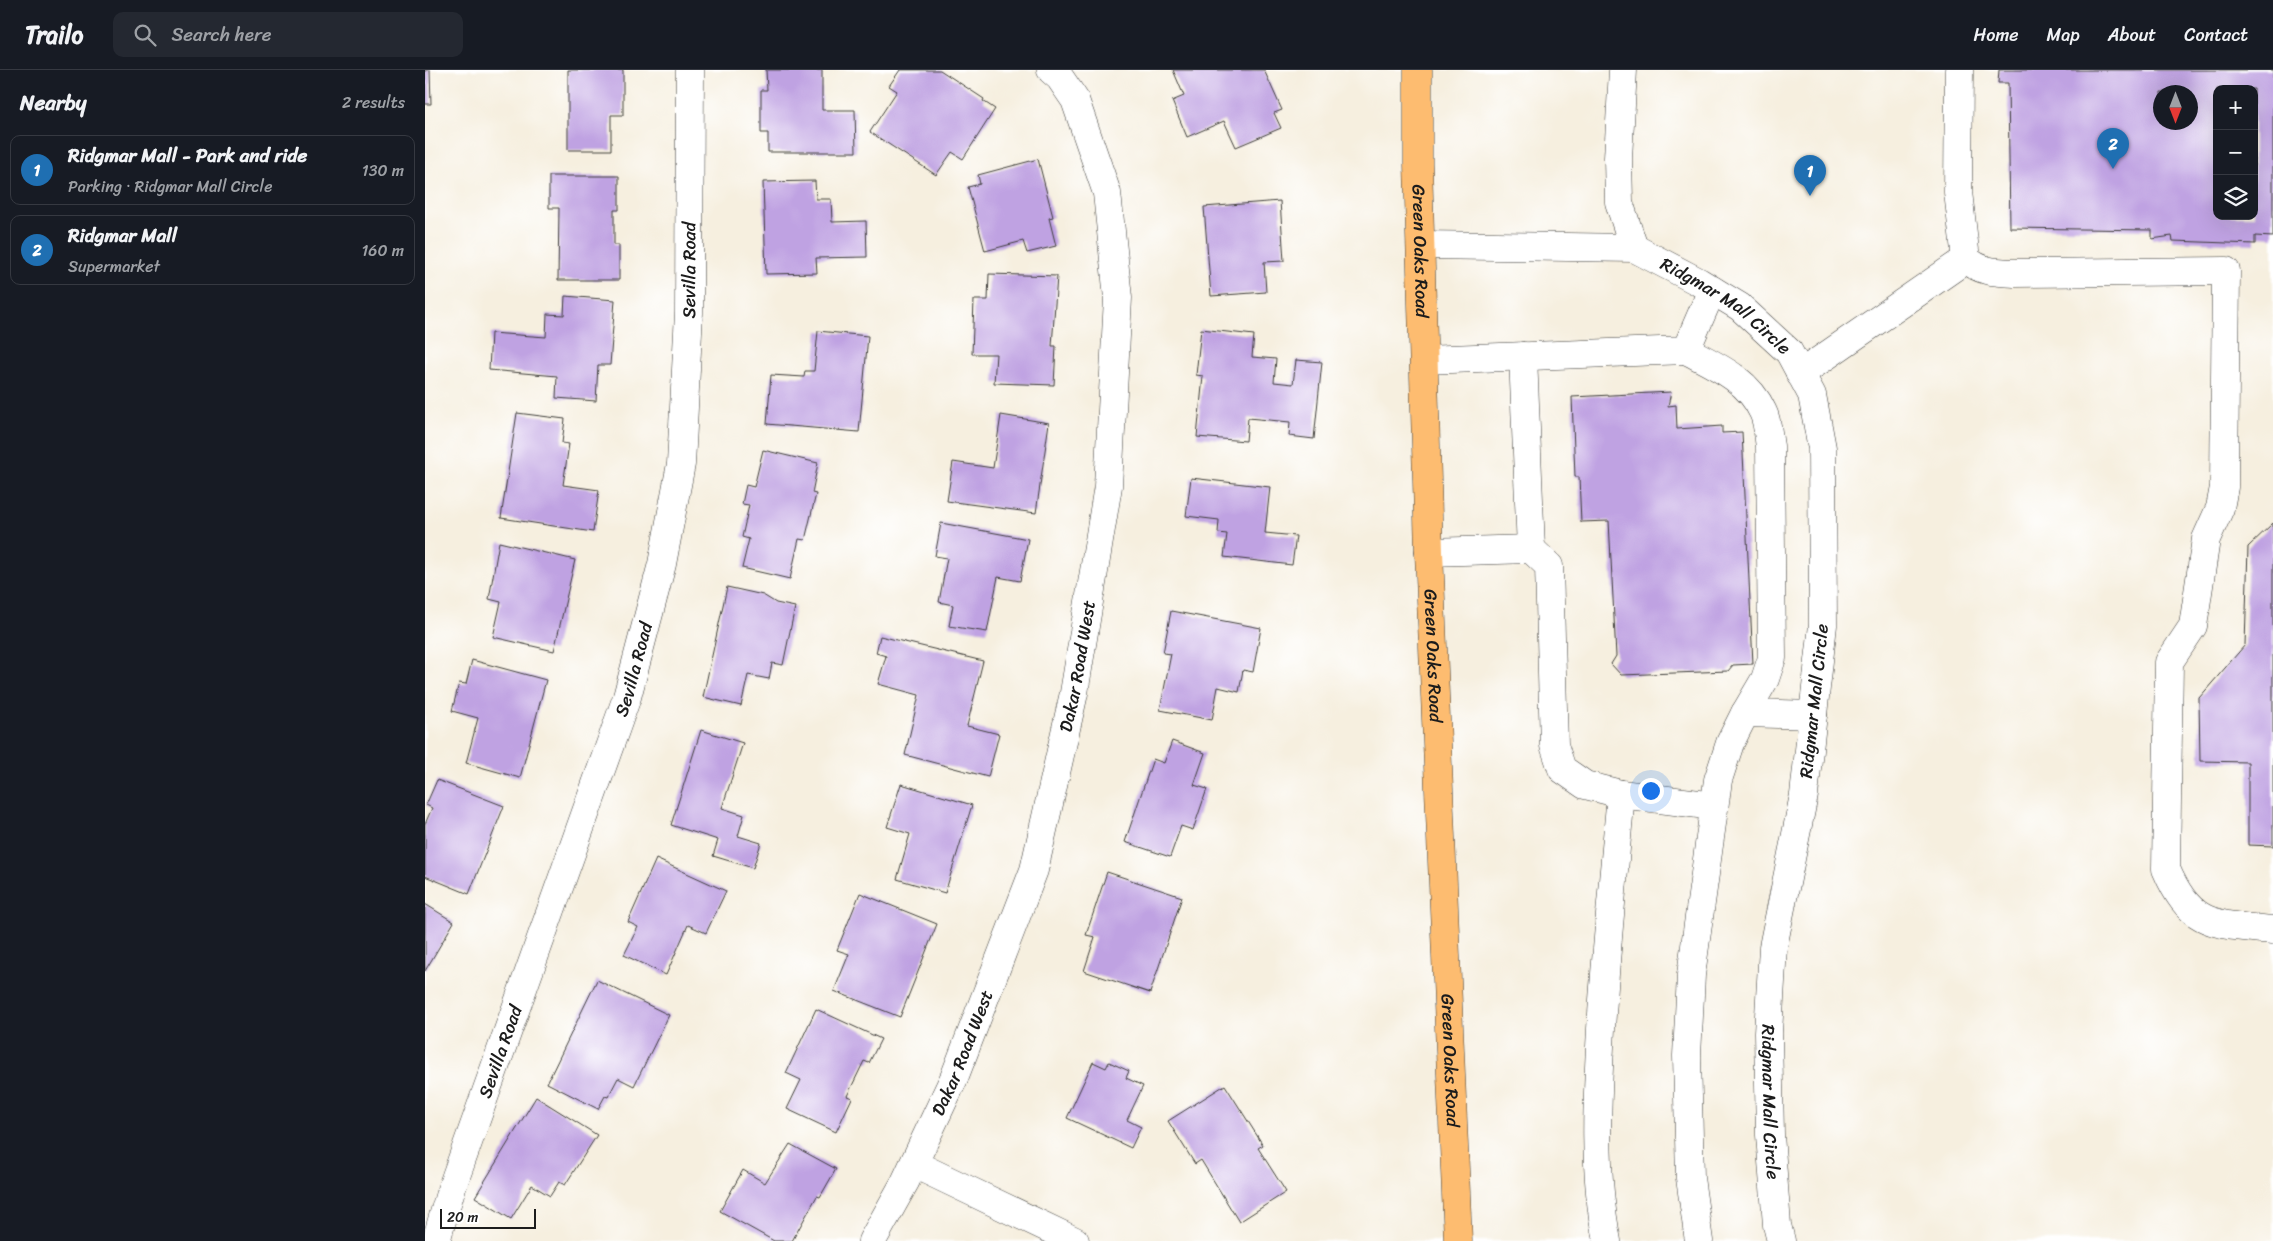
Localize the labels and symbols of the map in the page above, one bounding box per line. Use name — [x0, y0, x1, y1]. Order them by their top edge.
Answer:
north arrow — [2153, 85, 2198, 130]
pin: 2 — [2097, 128, 2129, 169]
pin: 1 — [1794, 155, 1826, 196]
street label: Green Oaks Road — [1403, 184, 1438, 320]
street label: Sevilla Road — [673, 220, 705, 319]
street label: Ridgmar Mall Circle — [1654, 248, 1799, 363]
street label: Green Oaks Road — [1415, 588, 1452, 725]
street label: Dakar Road West — [1050, 598, 1105, 735]
street label: Sevilla Road — [605, 617, 662, 721]
street label: Ridgmar Mall Circle — [1790, 622, 1838, 780]
your location — [1638, 778, 1664, 804]
street label: Dakar Road West — [922, 985, 1002, 1121]
street label: Green Oaks Road — [1432, 993, 1469, 1129]
street label: Sevilla Road — [469, 999, 532, 1103]
street label: Ridgmar Mall Circle — [1752, 1024, 1789, 1181]
scale bar — [440, 1206, 536, 1229]

